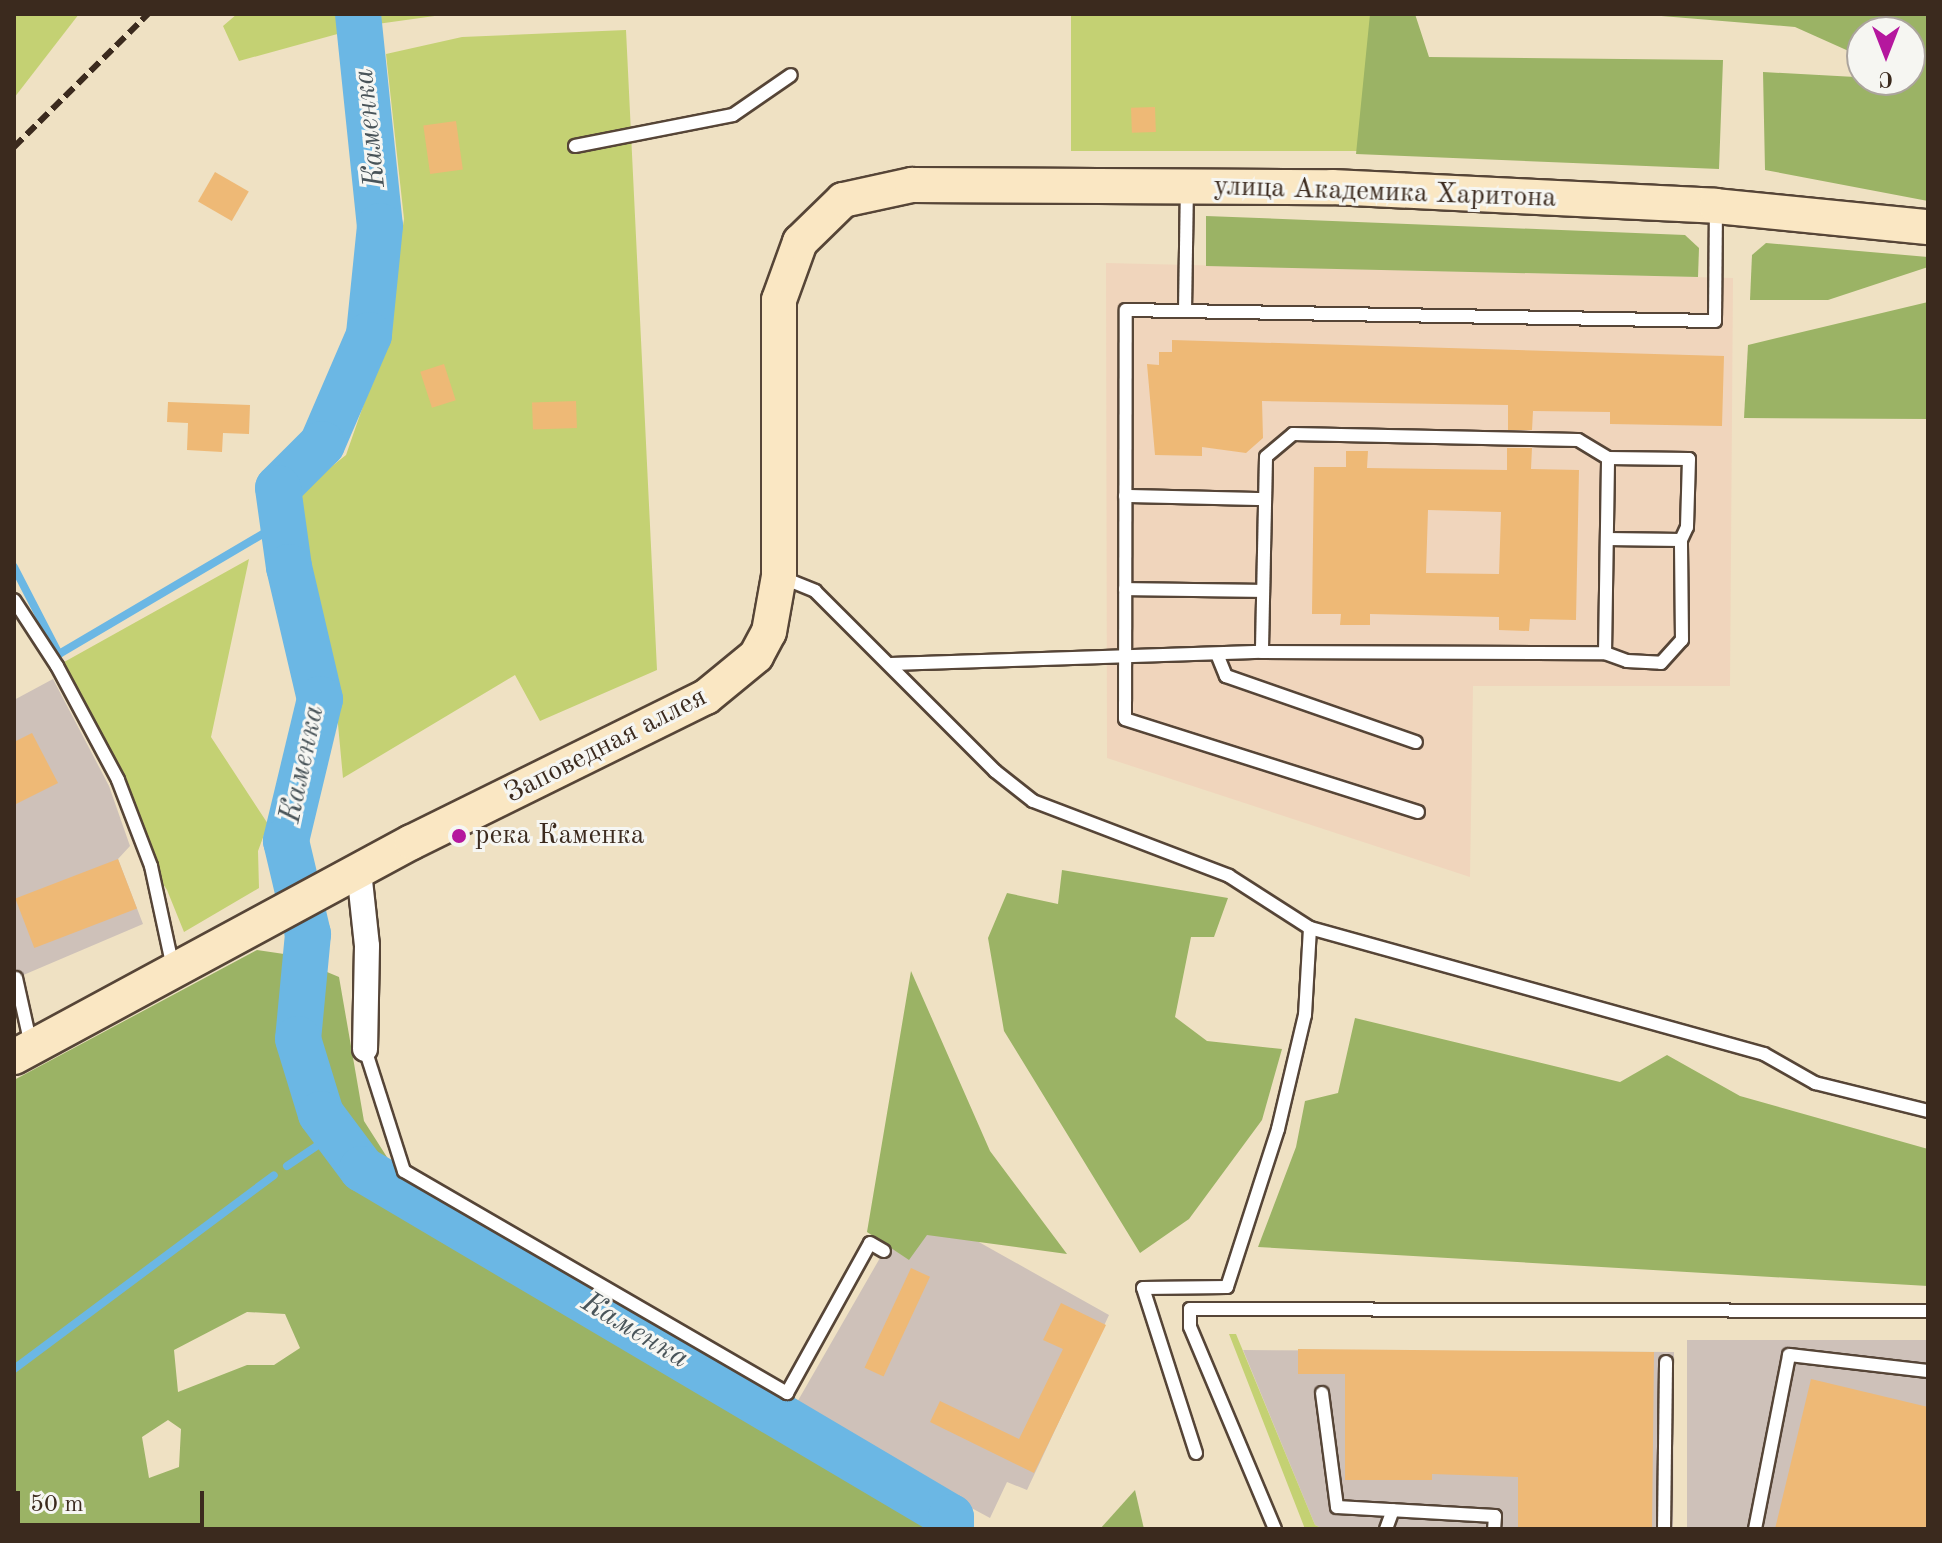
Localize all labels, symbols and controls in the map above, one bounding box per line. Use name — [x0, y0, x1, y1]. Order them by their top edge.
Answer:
north arrow — [1846, 16, 1926, 96]
water label: Каменка — [346, 67, 394, 189]
text: С — [1879, 67, 1893, 89]
street label: улица Академика Харитона — [1213, 170, 1557, 216]
street label: Заповедная аллея — [500, 681, 712, 811]
water label: Каменка — [273, 702, 333, 826]
place label: река Каменка — [475, 819, 645, 853]
marker: река Каменка — [450, 827, 468, 845]
water label: Каменка — [575, 1285, 695, 1377]
scale bar — [20, 1475, 208, 1525]
text: 50 m — [30, 1493, 84, 1517]

